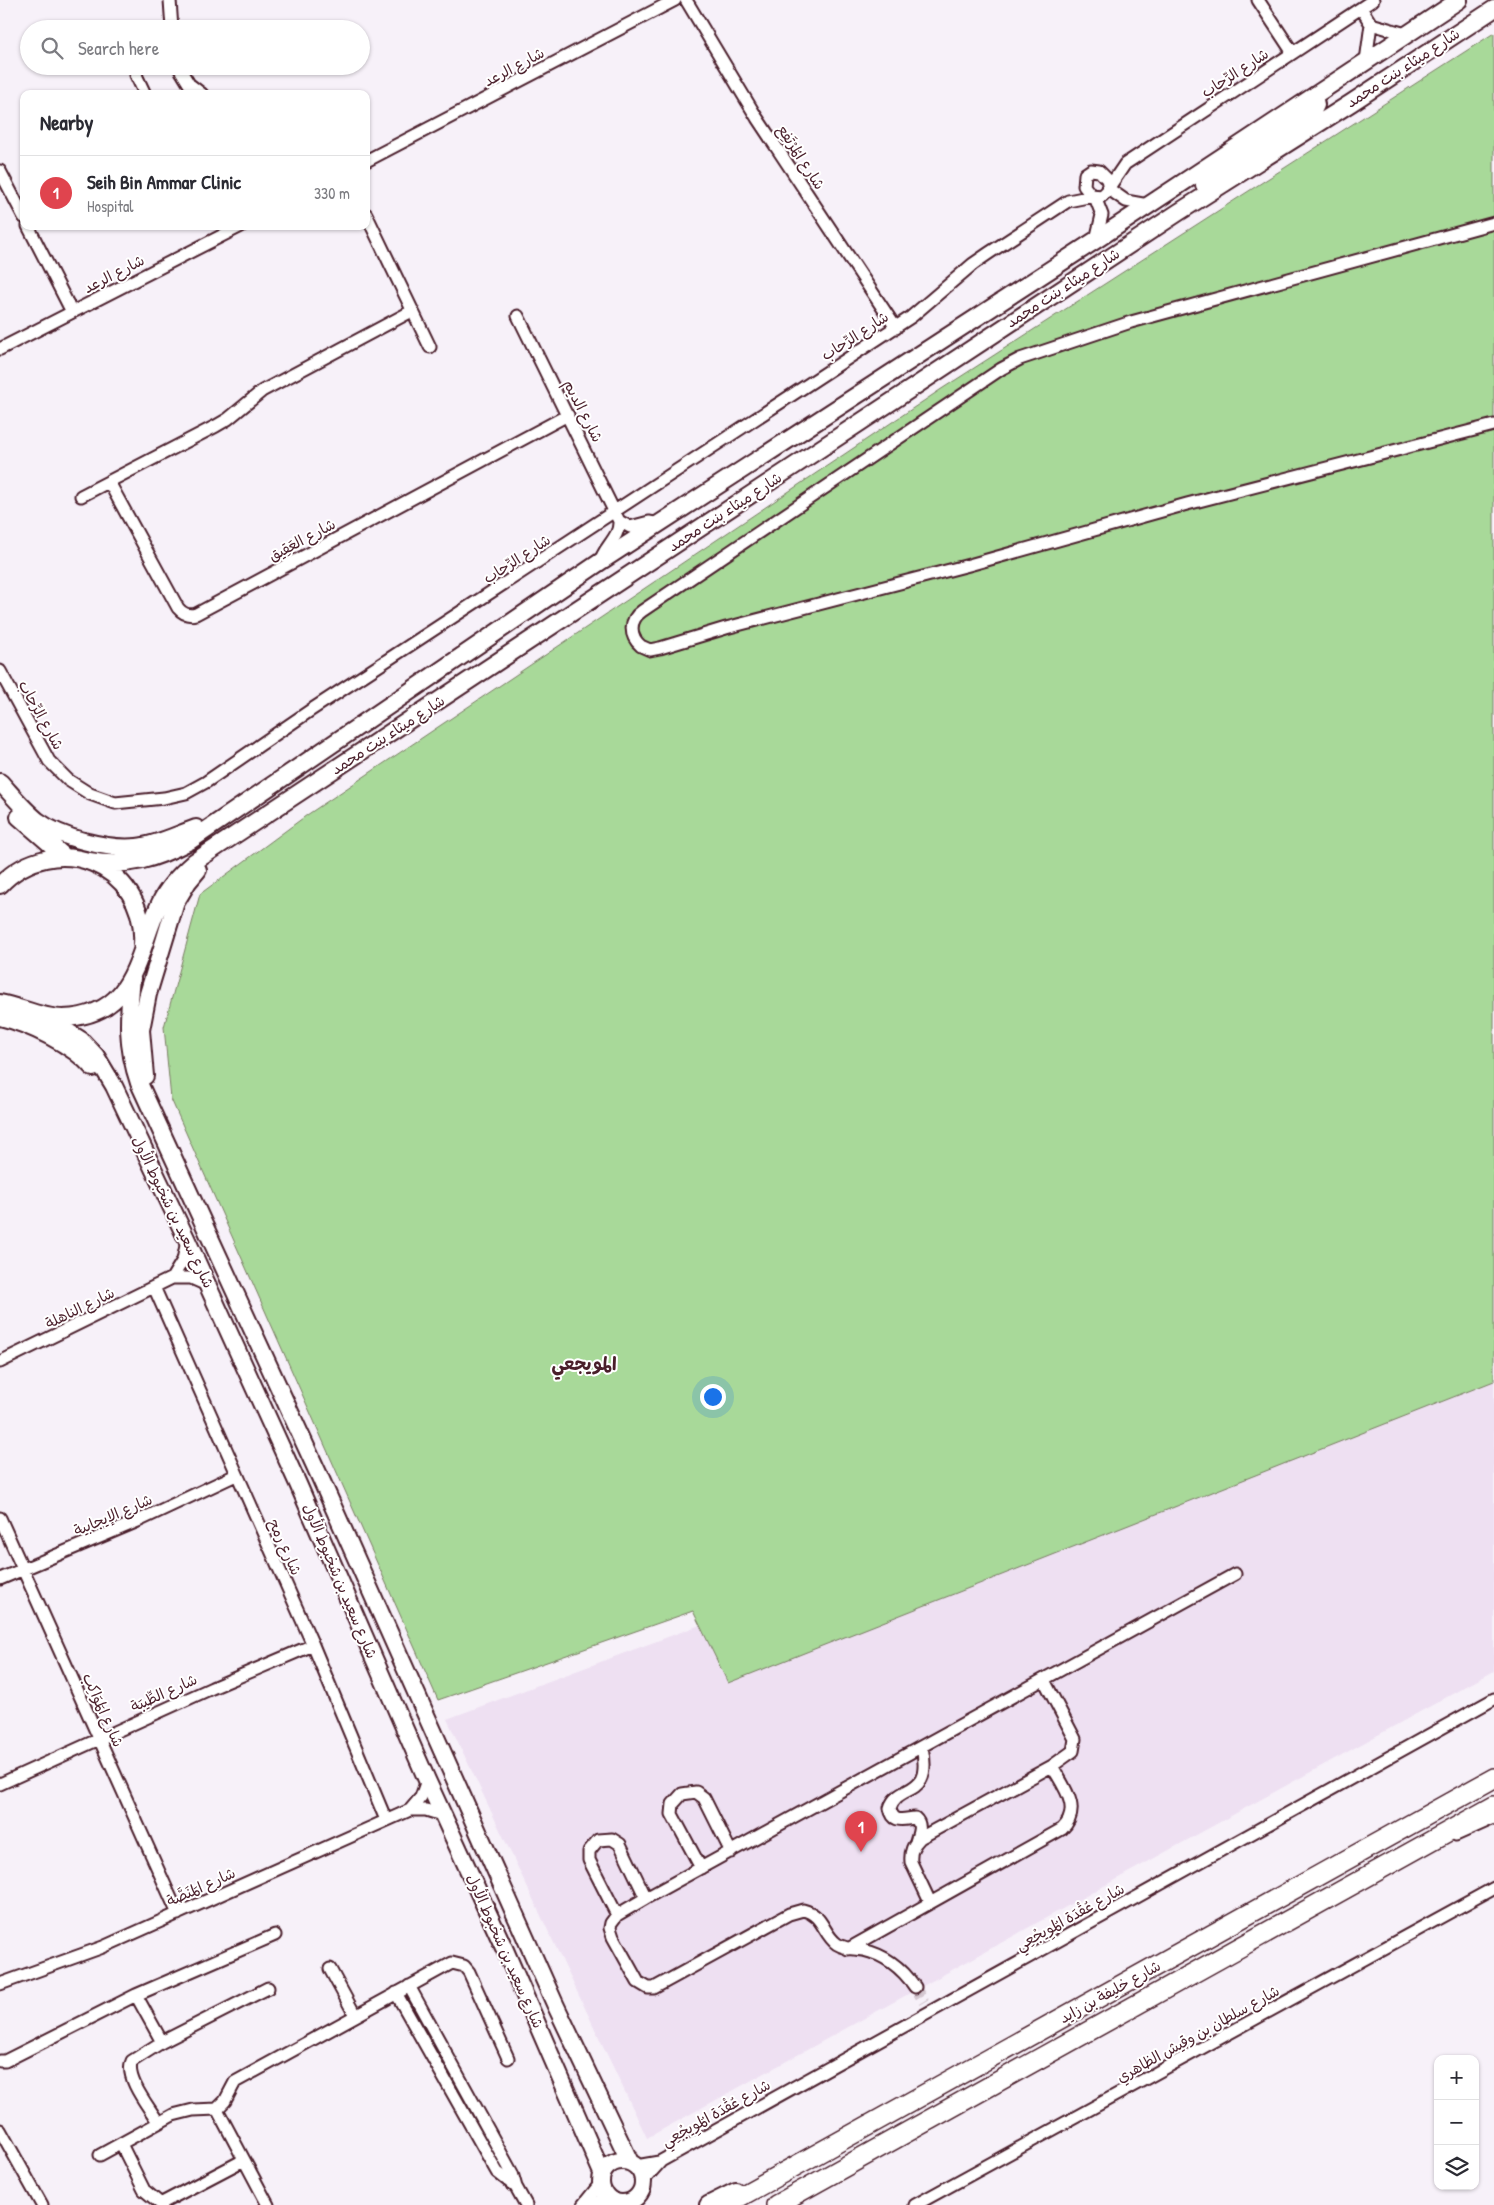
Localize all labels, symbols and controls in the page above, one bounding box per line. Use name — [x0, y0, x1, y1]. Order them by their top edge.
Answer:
search box — [20, 20, 370, 75]
street label: شارع ميثاء بنت محمد — [1342, 23, 1464, 112]
icon: search — [38, 34, 66, 62]
text: Search here — [78, 35, 159, 61]
street label: شارع الرعد — [480, 42, 548, 91]
street label: شارع الرِّحاب — [1197, 43, 1273, 102]
text: Nearby — [40, 108, 93, 137]
street label: شارع المُرْتَفِع — [772, 120, 830, 194]
text: Seih Bin Ammar Clinic — [87, 169, 241, 195]
text: 1 — [53, 182, 59, 204]
text: 330 m — [314, 182, 350, 204]
text: Hospital — [87, 195, 134, 217]
street label: شارع ميثاء بنت محمد — [1002, 243, 1124, 332]
street label: شارع الرعد — [80, 249, 148, 298]
street label: شارع الرِّحاب — [817, 306, 893, 365]
street label: شارع الديم — [557, 376, 608, 447]
street label: شارع ميثاء بنت محمد — [664, 467, 786, 556]
street label: شارع العَقِيق — [265, 513, 339, 566]
street label: شارع الرِّحاب — [479, 529, 555, 588]
street label: شارع الرِّحاب — [14, 676, 69, 753]
street label: شارع ميثاء بنت محمد — [327, 690, 449, 779]
street label: شارع سعيد بن شخبوط الأول — [127, 1132, 219, 1291]
street label: شارع الناهلة — [42, 1282, 118, 1333]
district label: المويجعي — [551, 1351, 617, 1380]
your location — [700, 1384, 726, 1410]
street label: شارع الإيجابية — [70, 1489, 155, 1541]
street label: شارع سعيد بن شخبوط الأول — [298, 1500, 383, 1662]
street label: شارع رمح — [264, 1515, 307, 1578]
street label: شارع المَوَاكِب — [78, 1669, 129, 1750]
street label: شارع الطِّيبَة — [127, 1669, 201, 1717]
pin: 1 — [845, 1811, 877, 1852]
street label: شارع المَنَصَّة — [163, 1862, 239, 1911]
street label: شارع سعيد بن شخبوط الأول — [462, 1870, 549, 2031]
street label: شارع عُقْدَة المُوِيجْعِي — [1011, 1878, 1130, 1958]
street label: شارع خليفة بن زايد — [1055, 1955, 1164, 2028]
street label: شارع سلطان بن وقيش الظاهري — [1112, 1980, 1284, 2088]
map controls — [1434, 2055, 1479, 2190]
button: + — [1434, 2055, 1479, 2100]
street label: شارع عُقْدَة المُوِيجْعِي — [657, 2074, 776, 2154]
button: − — [1434, 2100, 1479, 2145]
button: layers — [1434, 2145, 1479, 2190]

